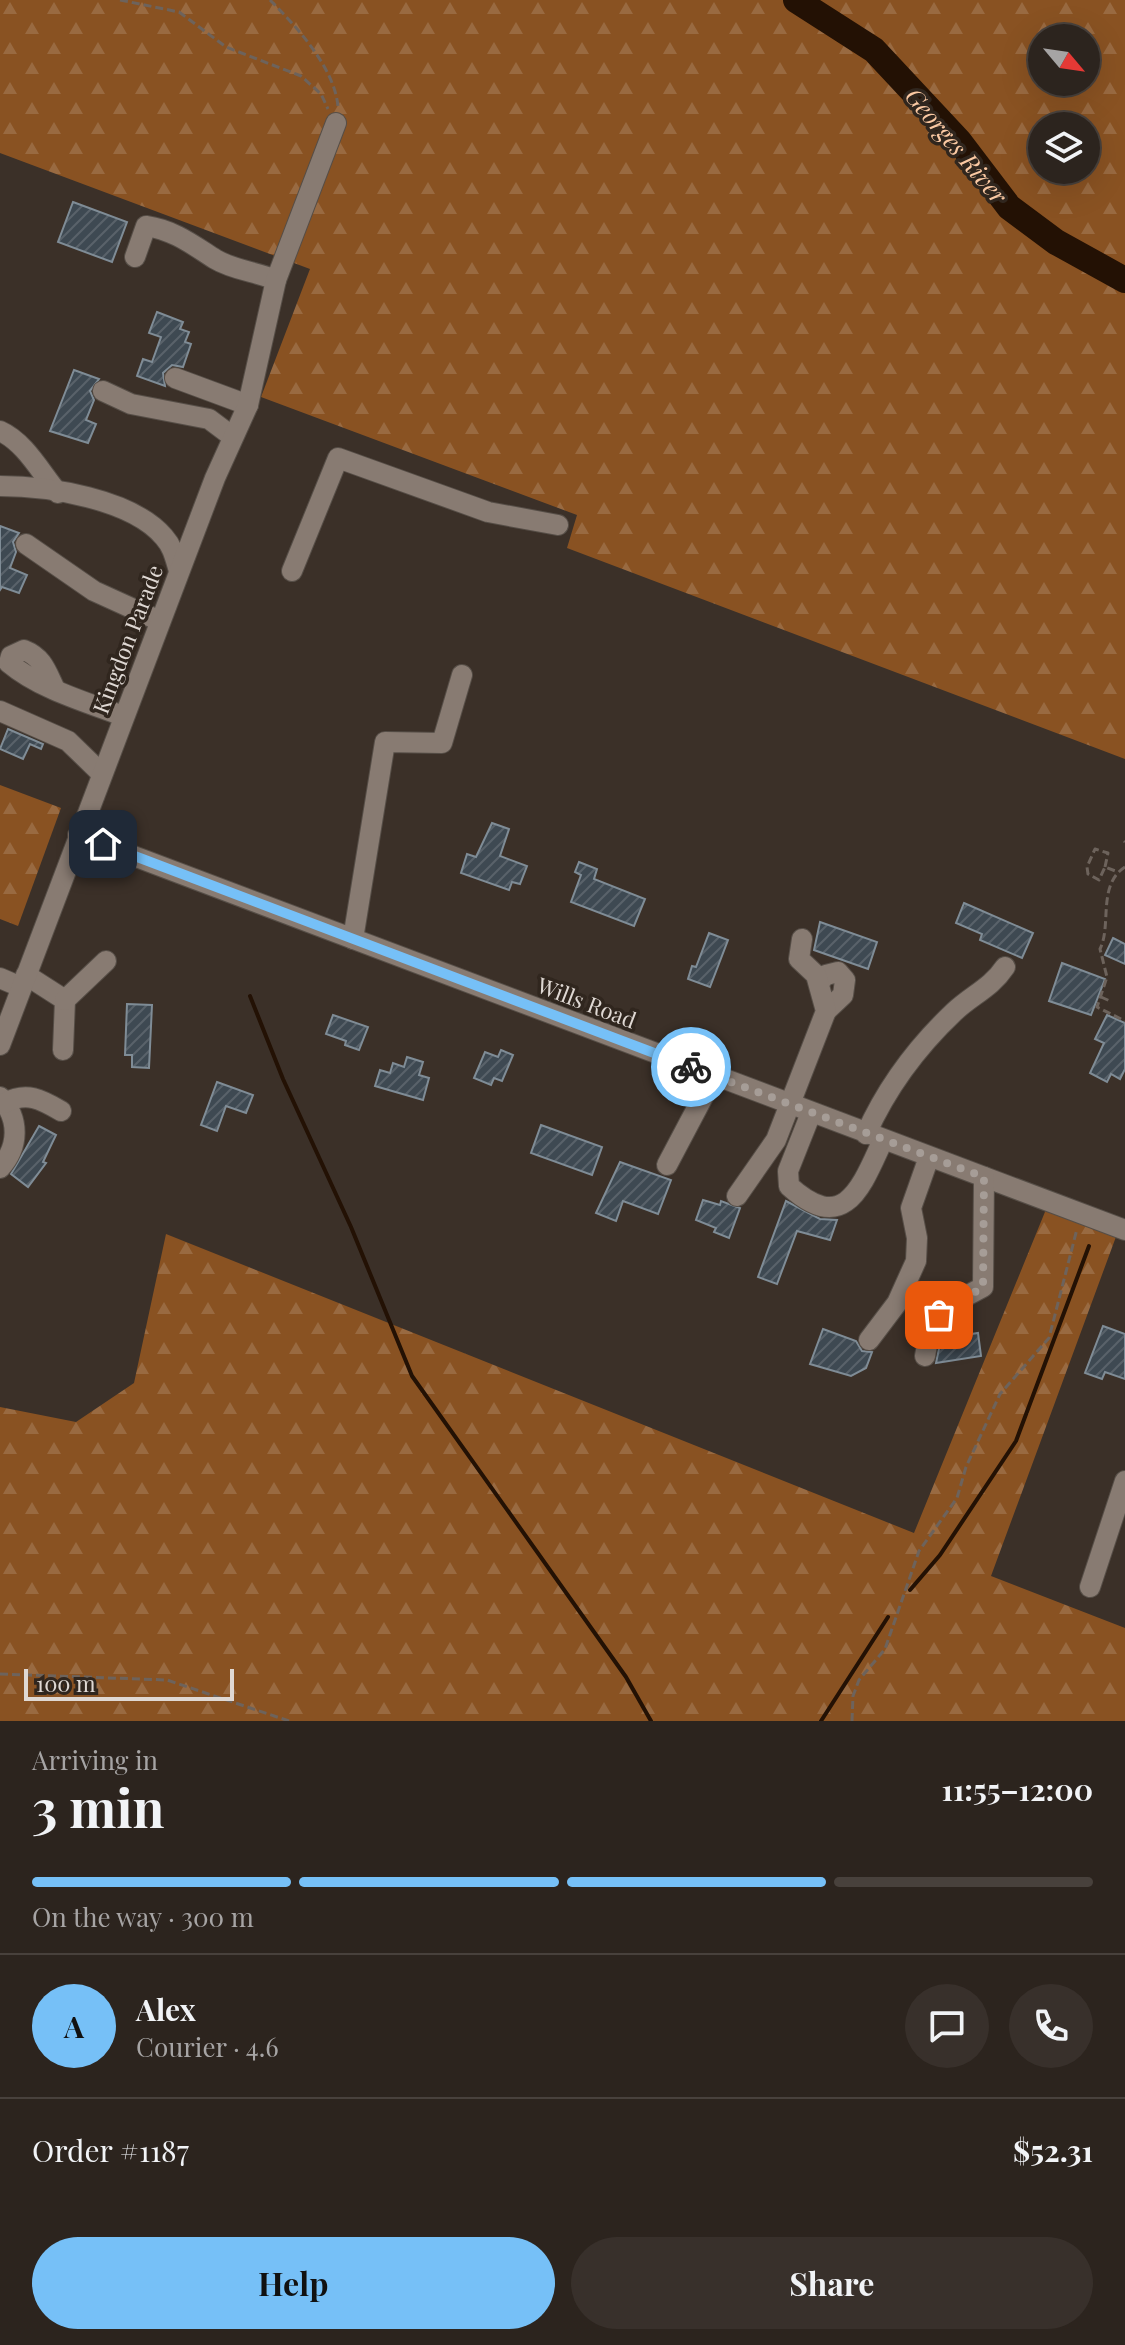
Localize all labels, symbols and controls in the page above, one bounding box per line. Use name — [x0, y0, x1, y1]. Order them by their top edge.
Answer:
north arrow — [1028, 24, 1100, 96]
map controls — [1028, 24, 1100, 184]
water label: Georges River — [899, 80, 1015, 210]
button: layers — [1028, 112, 1100, 184]
street label: Kingdon Parade — [85, 560, 169, 718]
pin — [69, 810, 137, 878]
icon: home — [81, 822, 125, 866]
street label: Wills Road — [532, 969, 641, 1035]
courier — [651, 1027, 731, 1107]
icon: bike — [669, 1045, 713, 1089]
pin — [905, 1281, 973, 1349]
icon: bag — [917, 1293, 961, 1337]
scale bar — [24, 1665, 234, 1701]
text: 100 m — [36, 1668, 96, 1698]
text: Arriving in — [32, 1742, 158, 1777]
text: 11:55–12:00 — [941, 1769, 1093, 1809]
text: 3 min — [32, 1772, 165, 1841]
text: On the way · 300 m — [32, 1899, 254, 1934]
button: chat — [905, 1984, 989, 2068]
button: phone — [1009, 1984, 1093, 2068]
text: Alex — [136, 1989, 196, 2029]
text: A — [64, 2006, 84, 2046]
text: Courier · 4.6 — [136, 2029, 279, 2064]
text: Order #1187 — [32, 2130, 189, 2170]
text: $52.31 — [1013, 2130, 1093, 2170]
button: Help — [32, 2237, 555, 2329]
button: Share — [571, 2237, 1093, 2329]

